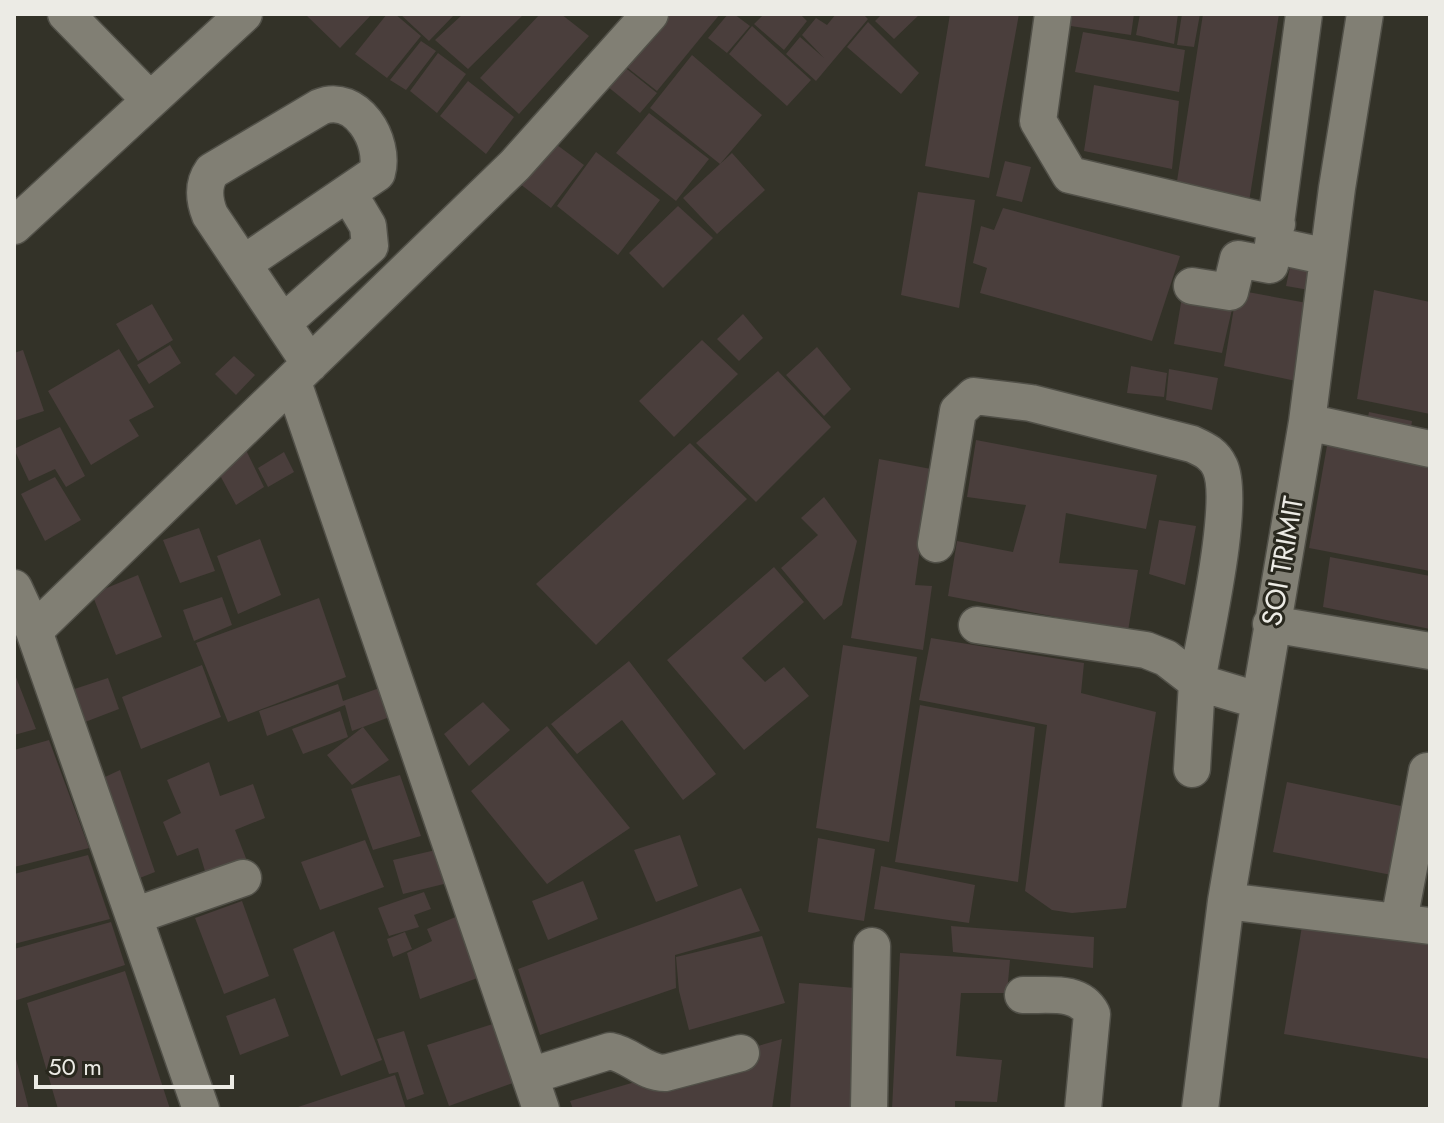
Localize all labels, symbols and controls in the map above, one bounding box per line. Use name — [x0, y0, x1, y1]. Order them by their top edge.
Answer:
street label: SOI TRIMIT — [1251, 493, 1314, 629]
scale bar — [36, 1039, 232, 1089]
text: 50 m — [48, 1049, 102, 1084]

